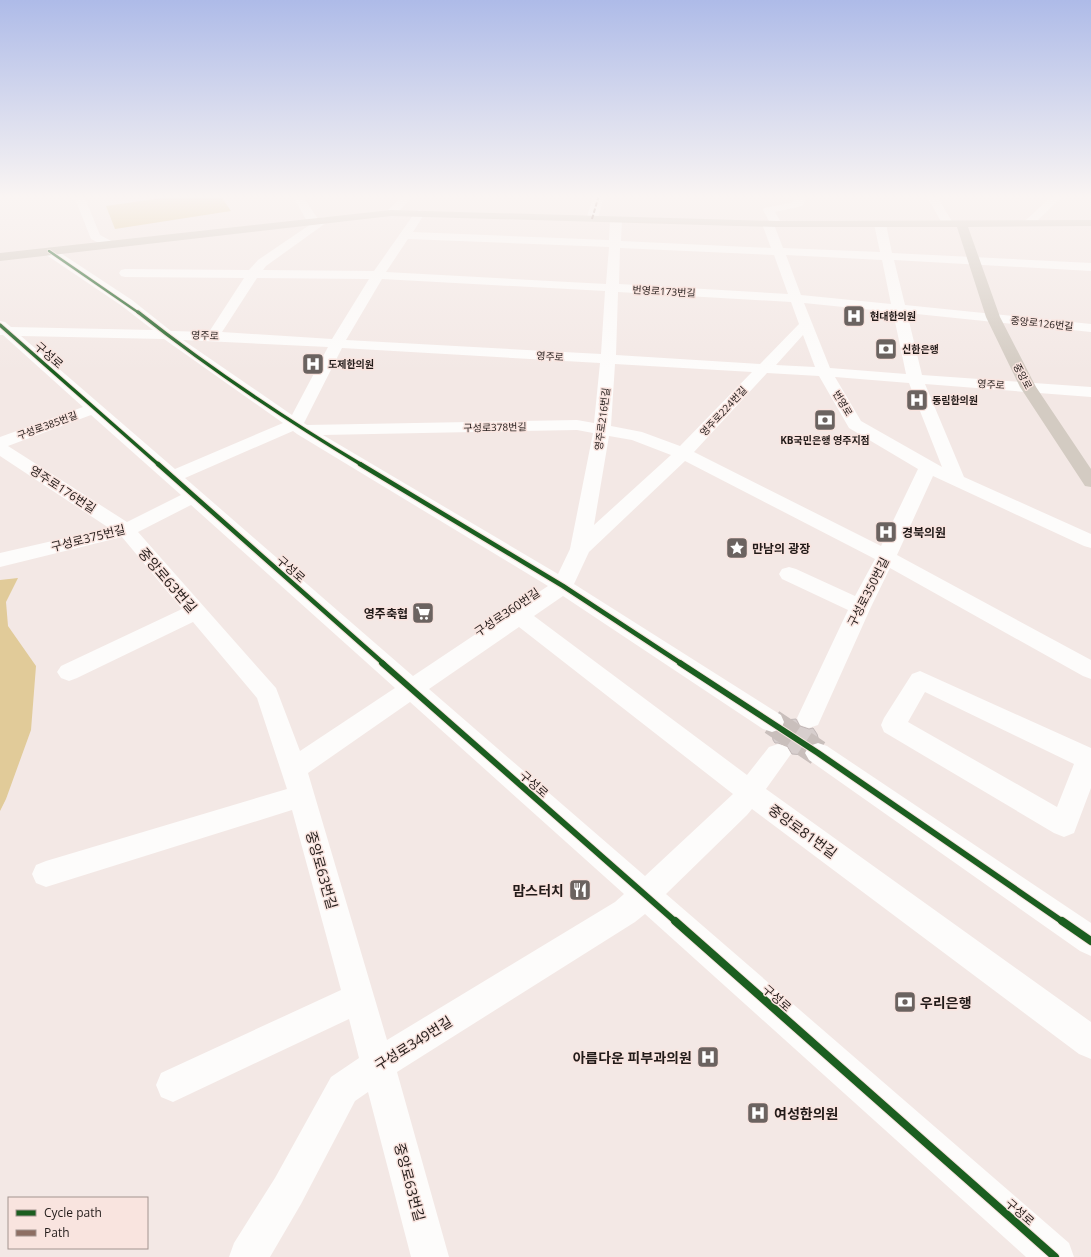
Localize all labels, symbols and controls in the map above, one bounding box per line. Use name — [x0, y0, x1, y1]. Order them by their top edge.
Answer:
street label: 번영로173번길 — [632, 282, 696, 300]
hospital icon: 현대한의원 — [841, 303, 867, 329]
place label: 현대한의원 — [870, 309, 916, 323]
street label: 중앙로126번길 — [1010, 313, 1074, 333]
street label: 영주로 — [191, 328, 219, 342]
bank icon: 신한은행 — [873, 336, 899, 362]
street label: 구성로 — [31, 338, 67, 372]
place label: 신한은행 — [902, 342, 939, 356]
street label: 영주로 — [536, 348, 564, 364]
hospital icon: 도제한의원 — [300, 351, 326, 377]
place label: 도제한의원 — [328, 357, 374, 371]
street label: 중앙로 — [1010, 361, 1036, 391]
street label: 영주로 — [977, 376, 1005, 392]
street label: 영주로224번길 — [696, 383, 750, 439]
street label: 영주로216번길 — [591, 387, 613, 451]
hospital icon: 동림한의원 — [904, 387, 930, 413]
street label: 번영로 — [830, 388, 856, 418]
place label: 동림한의원 — [932, 393, 978, 407]
bank icon: KB국민은행 영주지점 — [812, 407, 838, 433]
street label: 구성로385번길 — [15, 408, 79, 442]
street label: 구성로378번길 — [463, 419, 527, 435]
place label: KB국민은행 영주지점 — [780, 433, 870, 447]
street label: 영주로176번길 — [27, 461, 99, 517]
hospital icon: 경북의원 — [873, 519, 899, 545]
street label: 구성로375번길 — [49, 521, 127, 555]
place label: 경북의원 — [902, 524, 946, 541]
place icon: 만남의 광장 — [724, 535, 750, 561]
place label: 만남의 광장 — [752, 540, 810, 557]
street label: 중앙로63번길 — [134, 543, 202, 617]
street label: 구성로 — [273, 552, 309, 586]
street label: 구성로350번길 — [843, 554, 893, 630]
street label: 구성로360번길 — [471, 584, 543, 640]
supermarket icon: 영주축협 — [410, 600, 436, 626]
place label: 영주축협 — [364, 605, 408, 622]
street label: 구성로 — [516, 767, 552, 801]
street label: 중앙로81번길 — [765, 800, 841, 862]
street label: 중앙로63번길 — [302, 829, 342, 911]
restaurant icon: 맘스터치 — [567, 877, 593, 903]
place label: 맘스터치 — [512, 881, 564, 900]
street label: 구성로 — [759, 981, 795, 1015]
bank icon: 우리은행 — [892, 989, 918, 1015]
place label: 우리은행 — [920, 993, 972, 1012]
street label: 구성로349번길 — [370, 1012, 456, 1074]
hospital icon: 아름다운 피부과의원 — [695, 1044, 721, 1070]
place label: 아름다운 피부과의원 — [572, 1048, 692, 1067]
hospital icon: 여성한의원 — [745, 1100, 771, 1126]
place label: 여성한의원 — [774, 1104, 838, 1123]
street label: 중앙로63번길 — [390, 1141, 430, 1223]
street label: 구성로 — [1002, 1195, 1038, 1229]
legend — [8, 1197, 148, 1249]
text: Cycle path — [44, 1204, 102, 1221]
text: Path — [44, 1224, 70, 1241]

